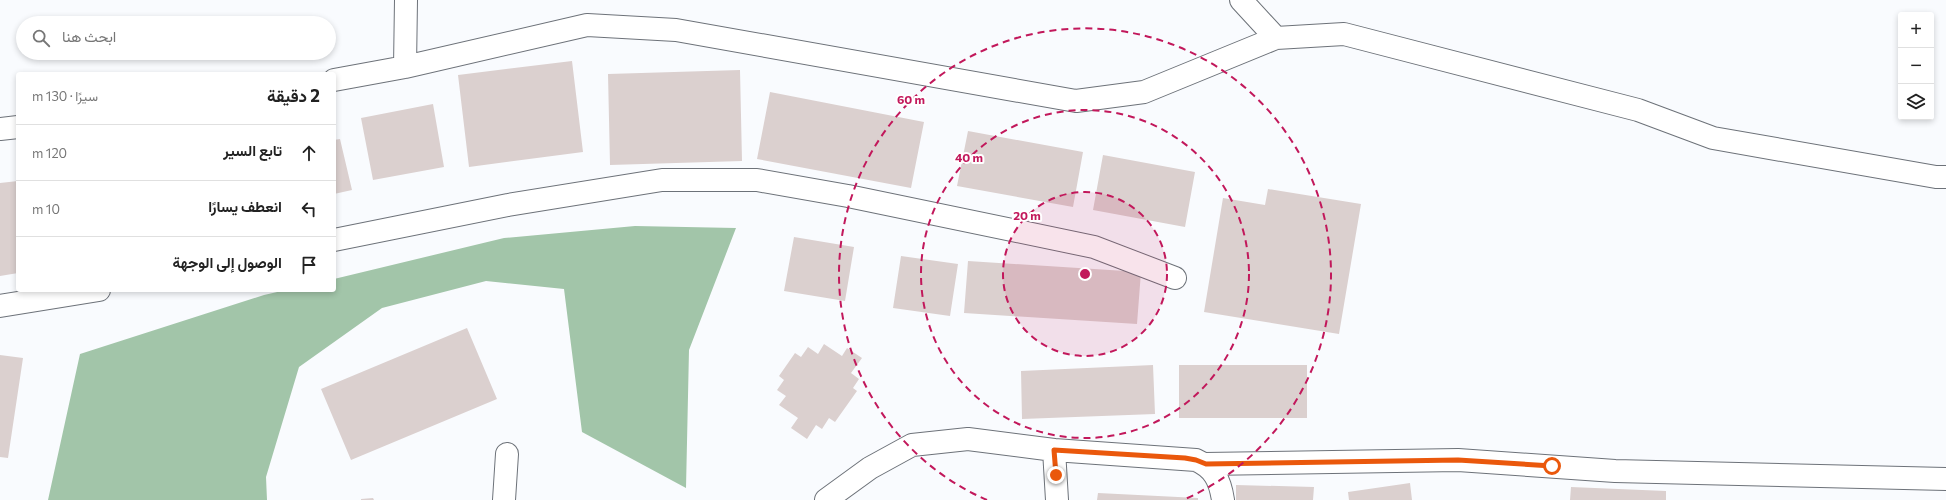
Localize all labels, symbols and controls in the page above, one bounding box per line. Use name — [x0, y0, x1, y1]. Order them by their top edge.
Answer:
map controls — [1898, 12, 1934, 120]
button: + — [1898, 12, 1934, 48]
search box — [16, 16, 336, 60]
icon: search — [30, 27, 52, 49]
text: ابحث هنا — [62, 27, 116, 45]
button: − — [1898, 48, 1934, 84]
button: layers — [1898, 84, 1934, 120]
text: 2 دقيقة — [267, 85, 320, 106]
text: سيرًا · 130 m — [32, 88, 98, 104]
text: 60 m — [897, 92, 925, 106]
text: تابع السير — [223, 141, 282, 159]
icon: ahead — [298, 142, 320, 164]
text: 120 m — [32, 145, 67, 161]
text: 40 m — [955, 150, 983, 164]
text: انعطف يسارًا — [208, 197, 282, 215]
icon: left — [298, 198, 320, 220]
text: 10 m — [32, 201, 60, 217]
text: 20 m — [1013, 208, 1041, 222]
text: الوصول إلى الوجهة — [173, 253, 282, 271]
icon: arrive — [298, 254, 320, 276]
centre of rings — [1078, 267, 1092, 281]
route start — [1543, 457, 1561, 475]
route end — [1047, 466, 1065, 484]

